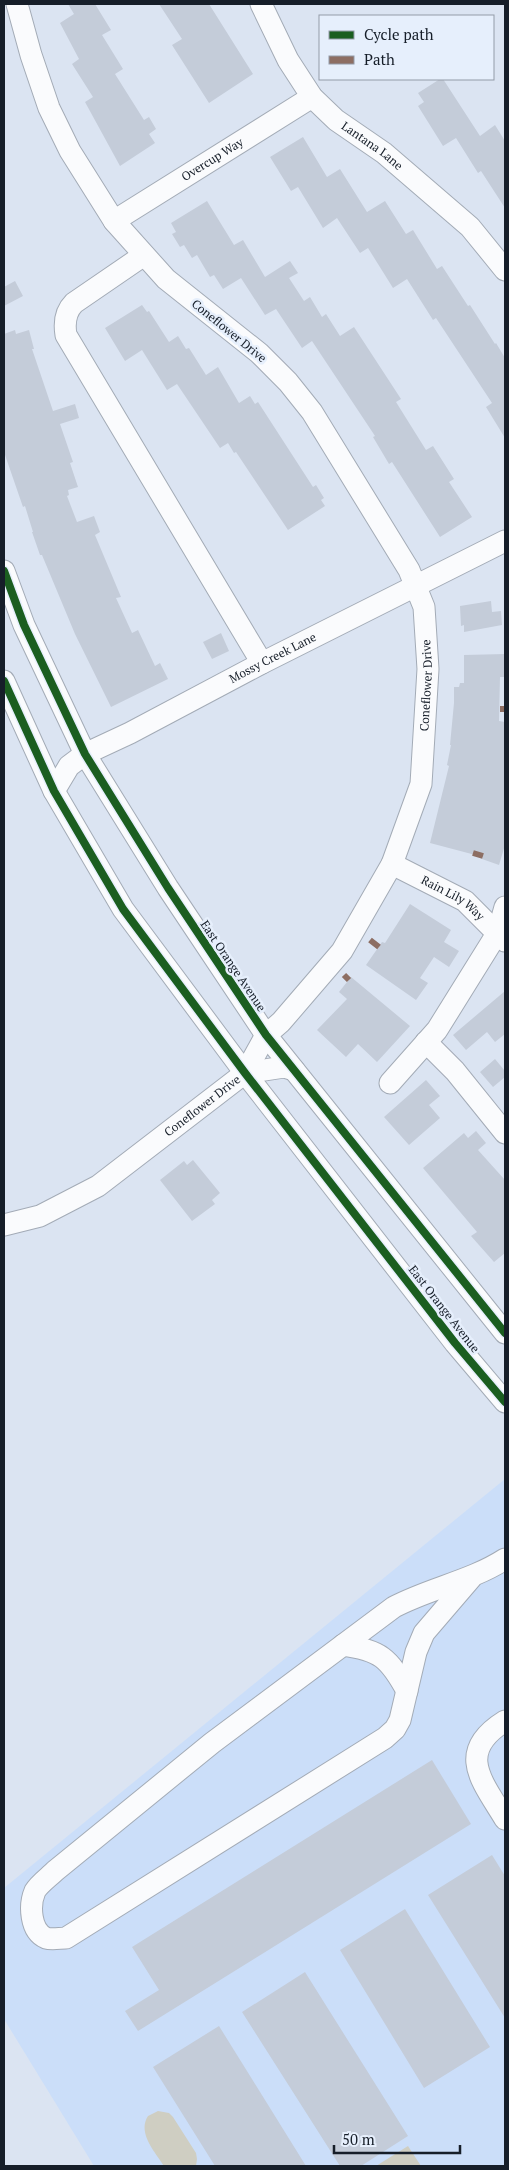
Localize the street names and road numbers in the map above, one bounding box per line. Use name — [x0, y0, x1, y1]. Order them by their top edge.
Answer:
street label: Lantana Lane — [339, 118, 406, 173]
street label: Overcup Way — [178, 134, 247, 184]
street label: Coneflower Drive — [189, 296, 270, 365]
street label: Mossy Creek Lane — [226, 629, 318, 686]
street label: Coneflower Drive — [416, 639, 435, 732]
street label: Rain Lily Way — [419, 872, 489, 924]
street label: East Orange Avenue — [197, 917, 269, 1014]
street label: Coneflower Drive — [161, 1071, 243, 1139]
street label: East Orange Avenue — [406, 1262, 483, 1355]

